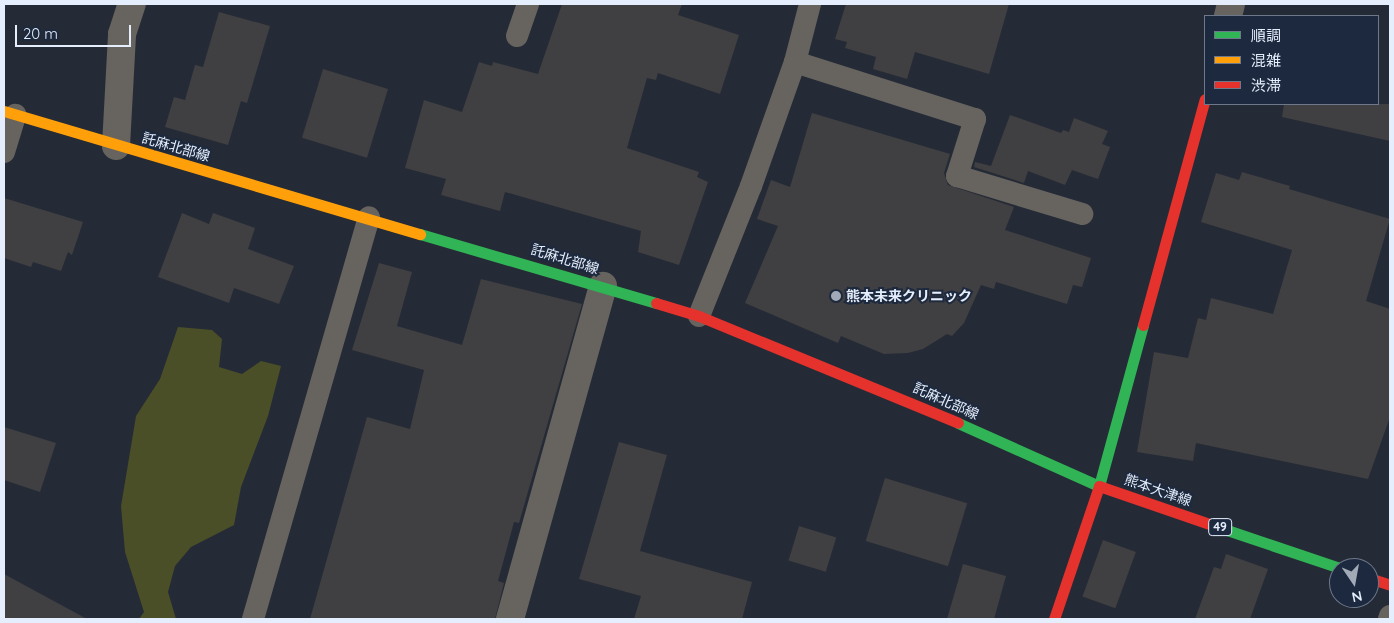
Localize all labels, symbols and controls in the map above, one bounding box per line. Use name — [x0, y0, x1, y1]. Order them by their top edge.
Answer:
scale bar — [18, 15, 134, 47]
legend — [1204, 15, 1379, 105]
text: 20 m — [23, 24, 58, 43]
text: 順調 — [1251, 26, 1281, 45]
text: 混雑 — [1251, 51, 1281, 70]
text: 渋滞 — [1251, 76, 1281, 95]
street label: 託麻北部線 — [140, 129, 212, 165]
street label: 託麻北部線 — [529, 241, 601, 277]
place label: 熊本未来クリニック — [846, 288, 972, 304]
marker: 熊本未来クリニック — [830, 290, 842, 302]
street label: 託麻北部線 — [911, 379, 981, 423]
street label: 熊本大津線 — [1122, 471, 1194, 509]
road number: 49 — [1208, 518, 1232, 536]
north arrow — [1329, 558, 1379, 608]
text: N — [1350, 587, 1364, 607]

